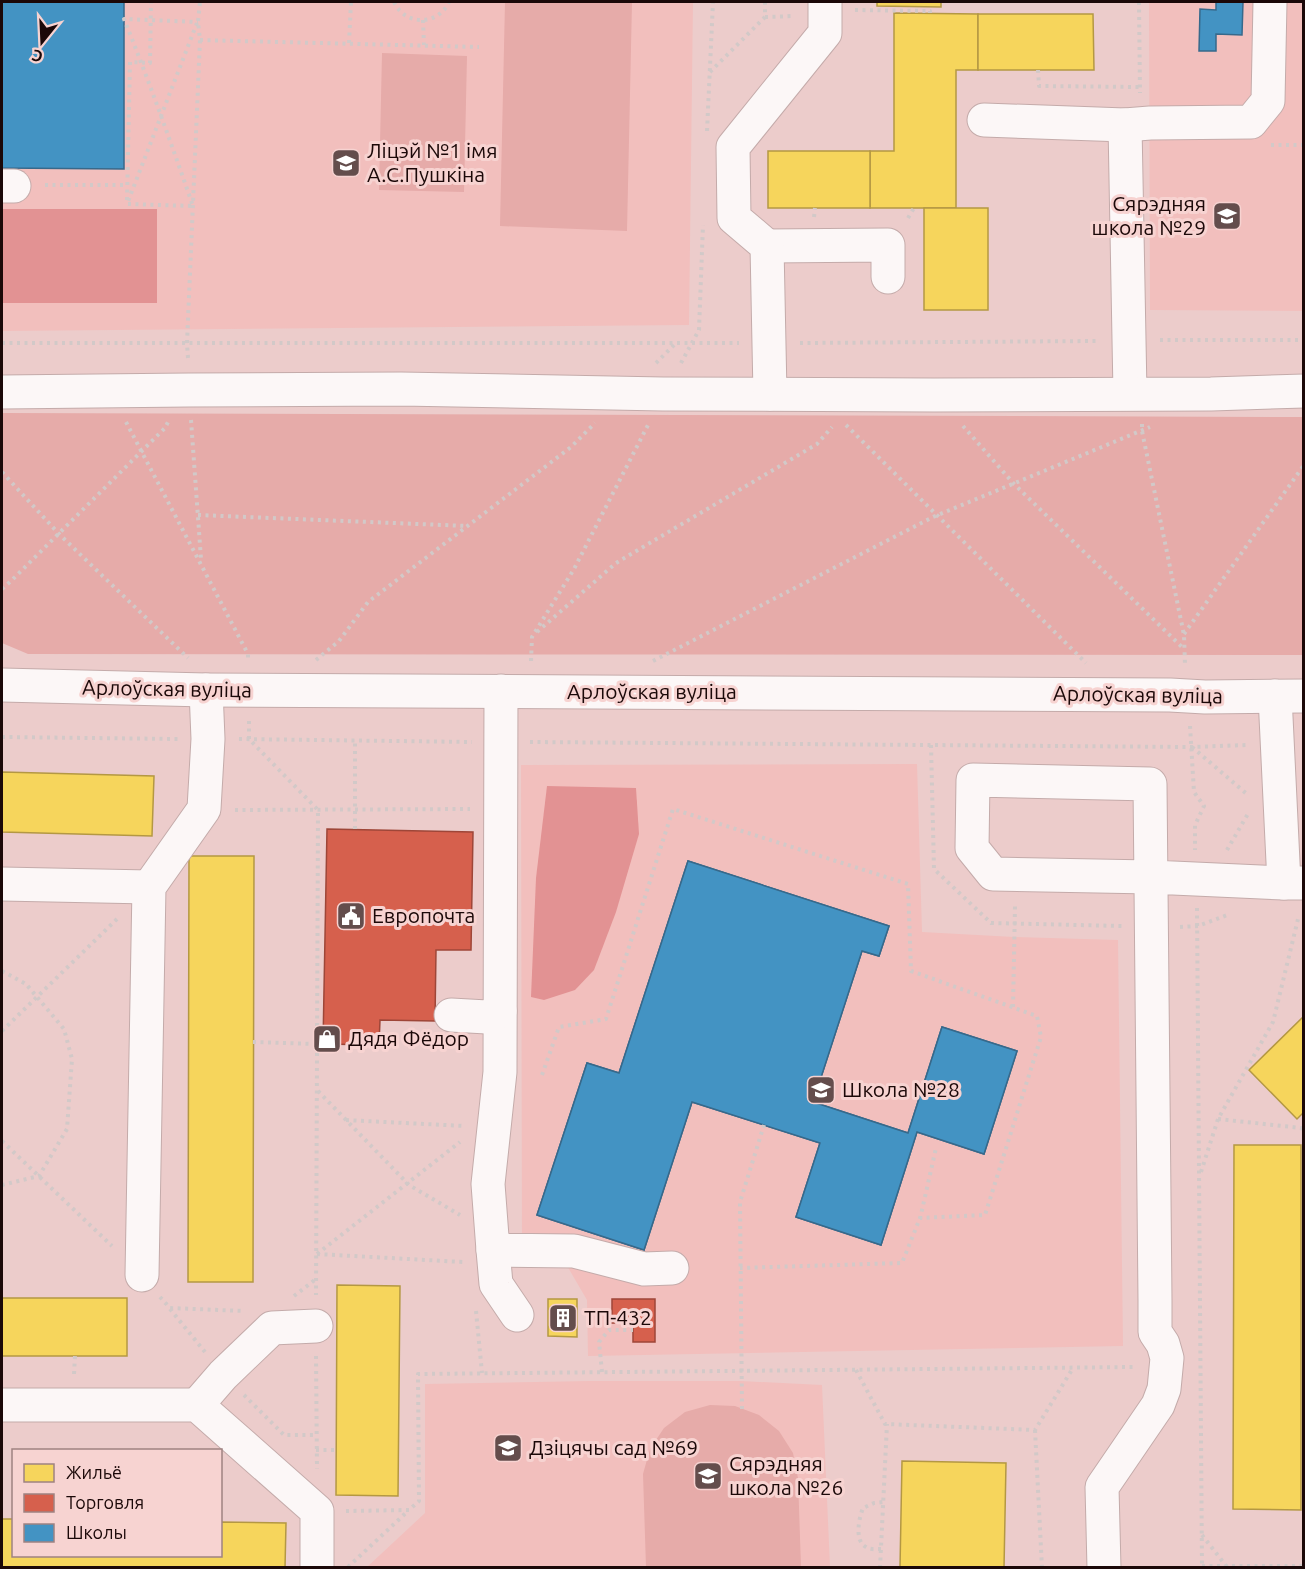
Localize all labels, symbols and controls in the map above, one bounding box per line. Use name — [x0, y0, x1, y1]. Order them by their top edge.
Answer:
north arrow — [12, 12, 72, 72]
text: С — [30, 46, 45, 66]
place label: Ліцэй №1 імя А.С.Пушкіна — [367, 138, 498, 186]
school or university icon: Ліцэй №1 імя А.С.Пушкіна — [330, 147, 362, 179]
place label: Сярэдняя школа №29 — [1092, 191, 1206, 239]
school or university icon: Сярэдняя школа №29 — [1211, 200, 1243, 232]
street label: Арлоўская вуліца — [82, 675, 252, 701]
street label: Арлоўская вуліца — [567, 679, 737, 703]
street label: Арлоўская вуліца — [1053, 681, 1223, 707]
public building icon: Европочта — [335, 900, 367, 932]
place label: Европочта — [372, 903, 475, 927]
shop icon: Дядя Фёдор — [311, 1023, 343, 1055]
place label: Дядя Фёдор — [348, 1026, 469, 1050]
school or university icon: Школа №28 — [805, 1074, 837, 1106]
place label: Школа №28 — [842, 1077, 960, 1101]
building icon: ТП-432 — [547, 1302, 579, 1334]
place label: ТП-432 — [584, 1305, 652, 1329]
school or university icon: Дзіцячы сад №69 — [492, 1432, 524, 1464]
place label: Дзіцячы сад №69 — [529, 1435, 698, 1459]
legend — [12, 1449, 222, 1557]
place label: Сярэдняя школа №26 — [729, 1451, 843, 1499]
school or university icon: Сярэдняя школа №26 — [692, 1460, 724, 1492]
text: Жильё — [66, 1462, 122, 1482]
text: Торговля — [66, 1492, 144, 1512]
text: Школы — [66, 1522, 127, 1542]

